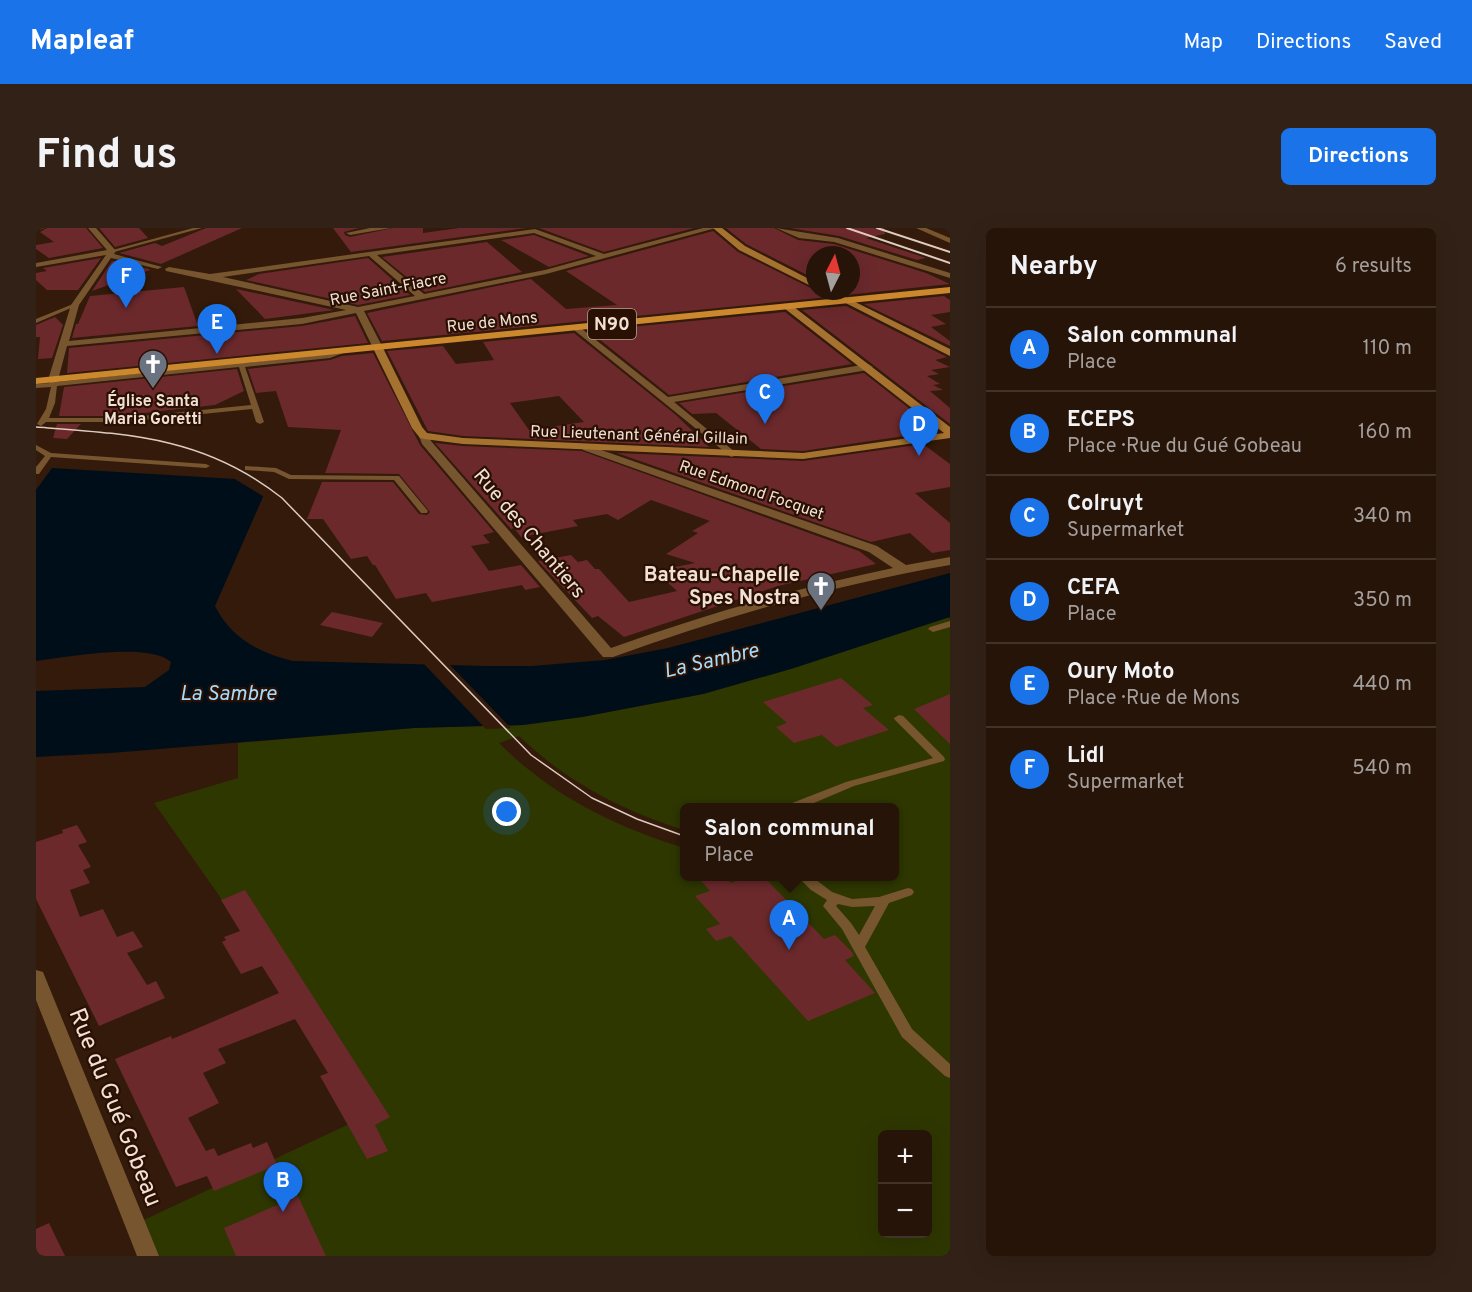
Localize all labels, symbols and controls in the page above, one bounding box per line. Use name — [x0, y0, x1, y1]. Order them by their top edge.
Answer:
text: Mapleaf — [30, 24, 134, 60]
text: Map — [1183, 29, 1223, 56]
text: Directions — [1256, 29, 1351, 56]
text: Saved — [1384, 29, 1442, 56]
button: Directions — [1281, 128, 1436, 185]
text: Find us — [36, 130, 177, 183]
north arrow — [806, 246, 860, 300]
text: Nearby — [1010, 251, 1098, 284]
text: 6 results — [1335, 254, 1412, 280]
pin: F — [106, 259, 146, 308]
street label: Rue Saint-Fiacre — [328, 269, 448, 311]
pin: E — [198, 304, 237, 354]
street label: Rue de Mons — [446, 308, 539, 338]
road number: N90 — [588, 309, 636, 339]
text: Salon communal — [1067, 323, 1237, 350]
text: A — [1022, 336, 1037, 362]
text: 110 m — [1363, 336, 1412, 362]
church icon: Église Santa Maria Goretti — [137, 348, 169, 390]
text: Place — [1067, 350, 1117, 376]
pin: C — [746, 374, 784, 424]
place label: Église Santa Maria Goretti — [104, 390, 202, 430]
pin: D — [900, 406, 938, 456]
text: ECEPS — [1067, 407, 1135, 434]
text: B — [1023, 420, 1036, 446]
text: 160 m — [1358, 420, 1412, 446]
street label: Rue Lieutenant Général Gillain — [530, 422, 748, 450]
text: Place · Rue du Gué Gobeau — [1067, 434, 1302, 460]
street label: Rue Edmond Focquet — [676, 457, 826, 525]
street label: Rue des Chantiers — [467, 464, 590, 605]
text: Colruyt — [1067, 491, 1143, 518]
text: C — [1023, 504, 1036, 530]
text: 340 m — [1353, 504, 1412, 530]
text: Supermarket — [1067, 518, 1184, 544]
place label: Bateau-Chapelle Spes Nostra — [644, 563, 800, 612]
church icon: Bateau-Chapelle Spes Nostra — [805, 570, 837, 612]
text: CEFA — [1067, 575, 1120, 602]
text: D — [1022, 588, 1037, 614]
text: 350 m — [1353, 588, 1412, 614]
text: Place — [1067, 602, 1117, 628]
water label: La Sambre — [661, 637, 762, 685]
text: Oury Moto — [1067, 659, 1174, 686]
text: E — [1023, 672, 1036, 698]
text: 440 m — [1353, 672, 1412, 698]
water label: La Sambre — [180, 681, 277, 708]
text: Place · Rue de Mons — [1067, 686, 1240, 712]
text: Lidl — [1067, 743, 1105, 770]
text: F — [1024, 756, 1035, 782]
text: 540 m — [1352, 756, 1412, 782]
text: Supermarket — [1067, 770, 1184, 796]
your location — [492, 797, 521, 826]
popup — [680, 803, 899, 881]
text: Salon communal — [704, 816, 875, 843]
text: Place — [704, 843, 754, 869]
pin: A — [770, 900, 808, 950]
street label: Rue du Gué Gobeau — [61, 1004, 168, 1211]
map controls — [878, 1130, 932, 1238]
button: + — [878, 1130, 932, 1184]
pin: B — [264, 1162, 302, 1212]
button: − — [878, 1184, 932, 1238]

